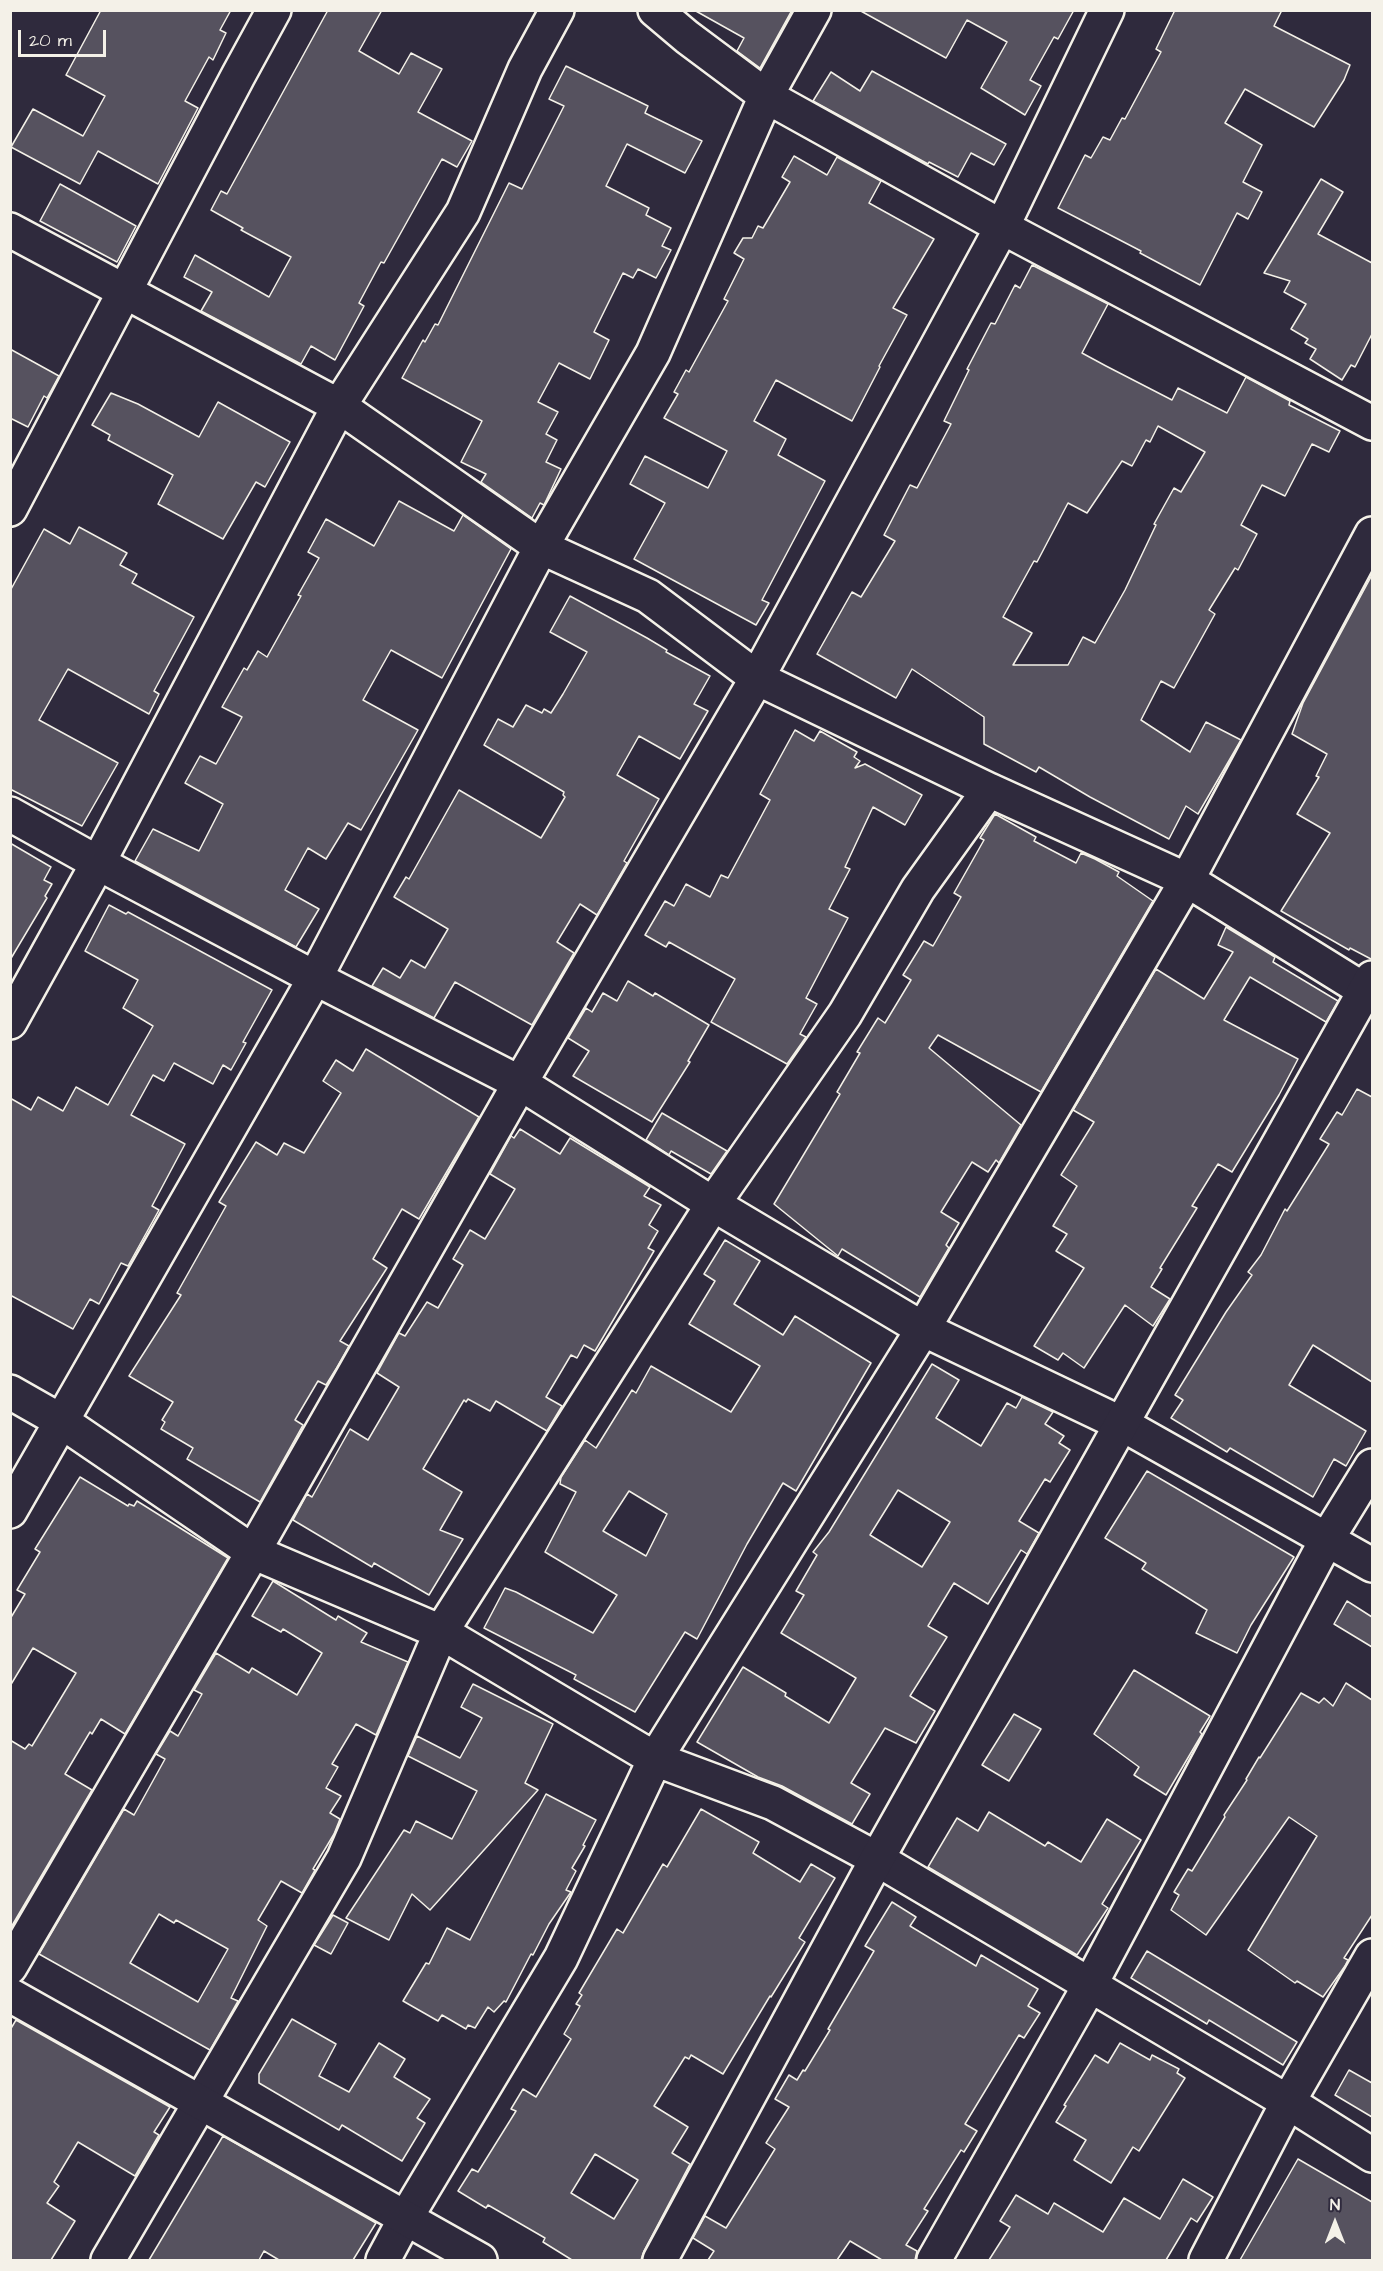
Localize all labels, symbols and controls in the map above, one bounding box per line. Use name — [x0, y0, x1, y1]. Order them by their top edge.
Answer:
scale bar — [21, 18, 110, 56]
text: 20 m — [29, 28, 72, 53]
north arrow — [1305, 2193, 1365, 2253]
text: N — [1330, 2194, 1340, 2216]

